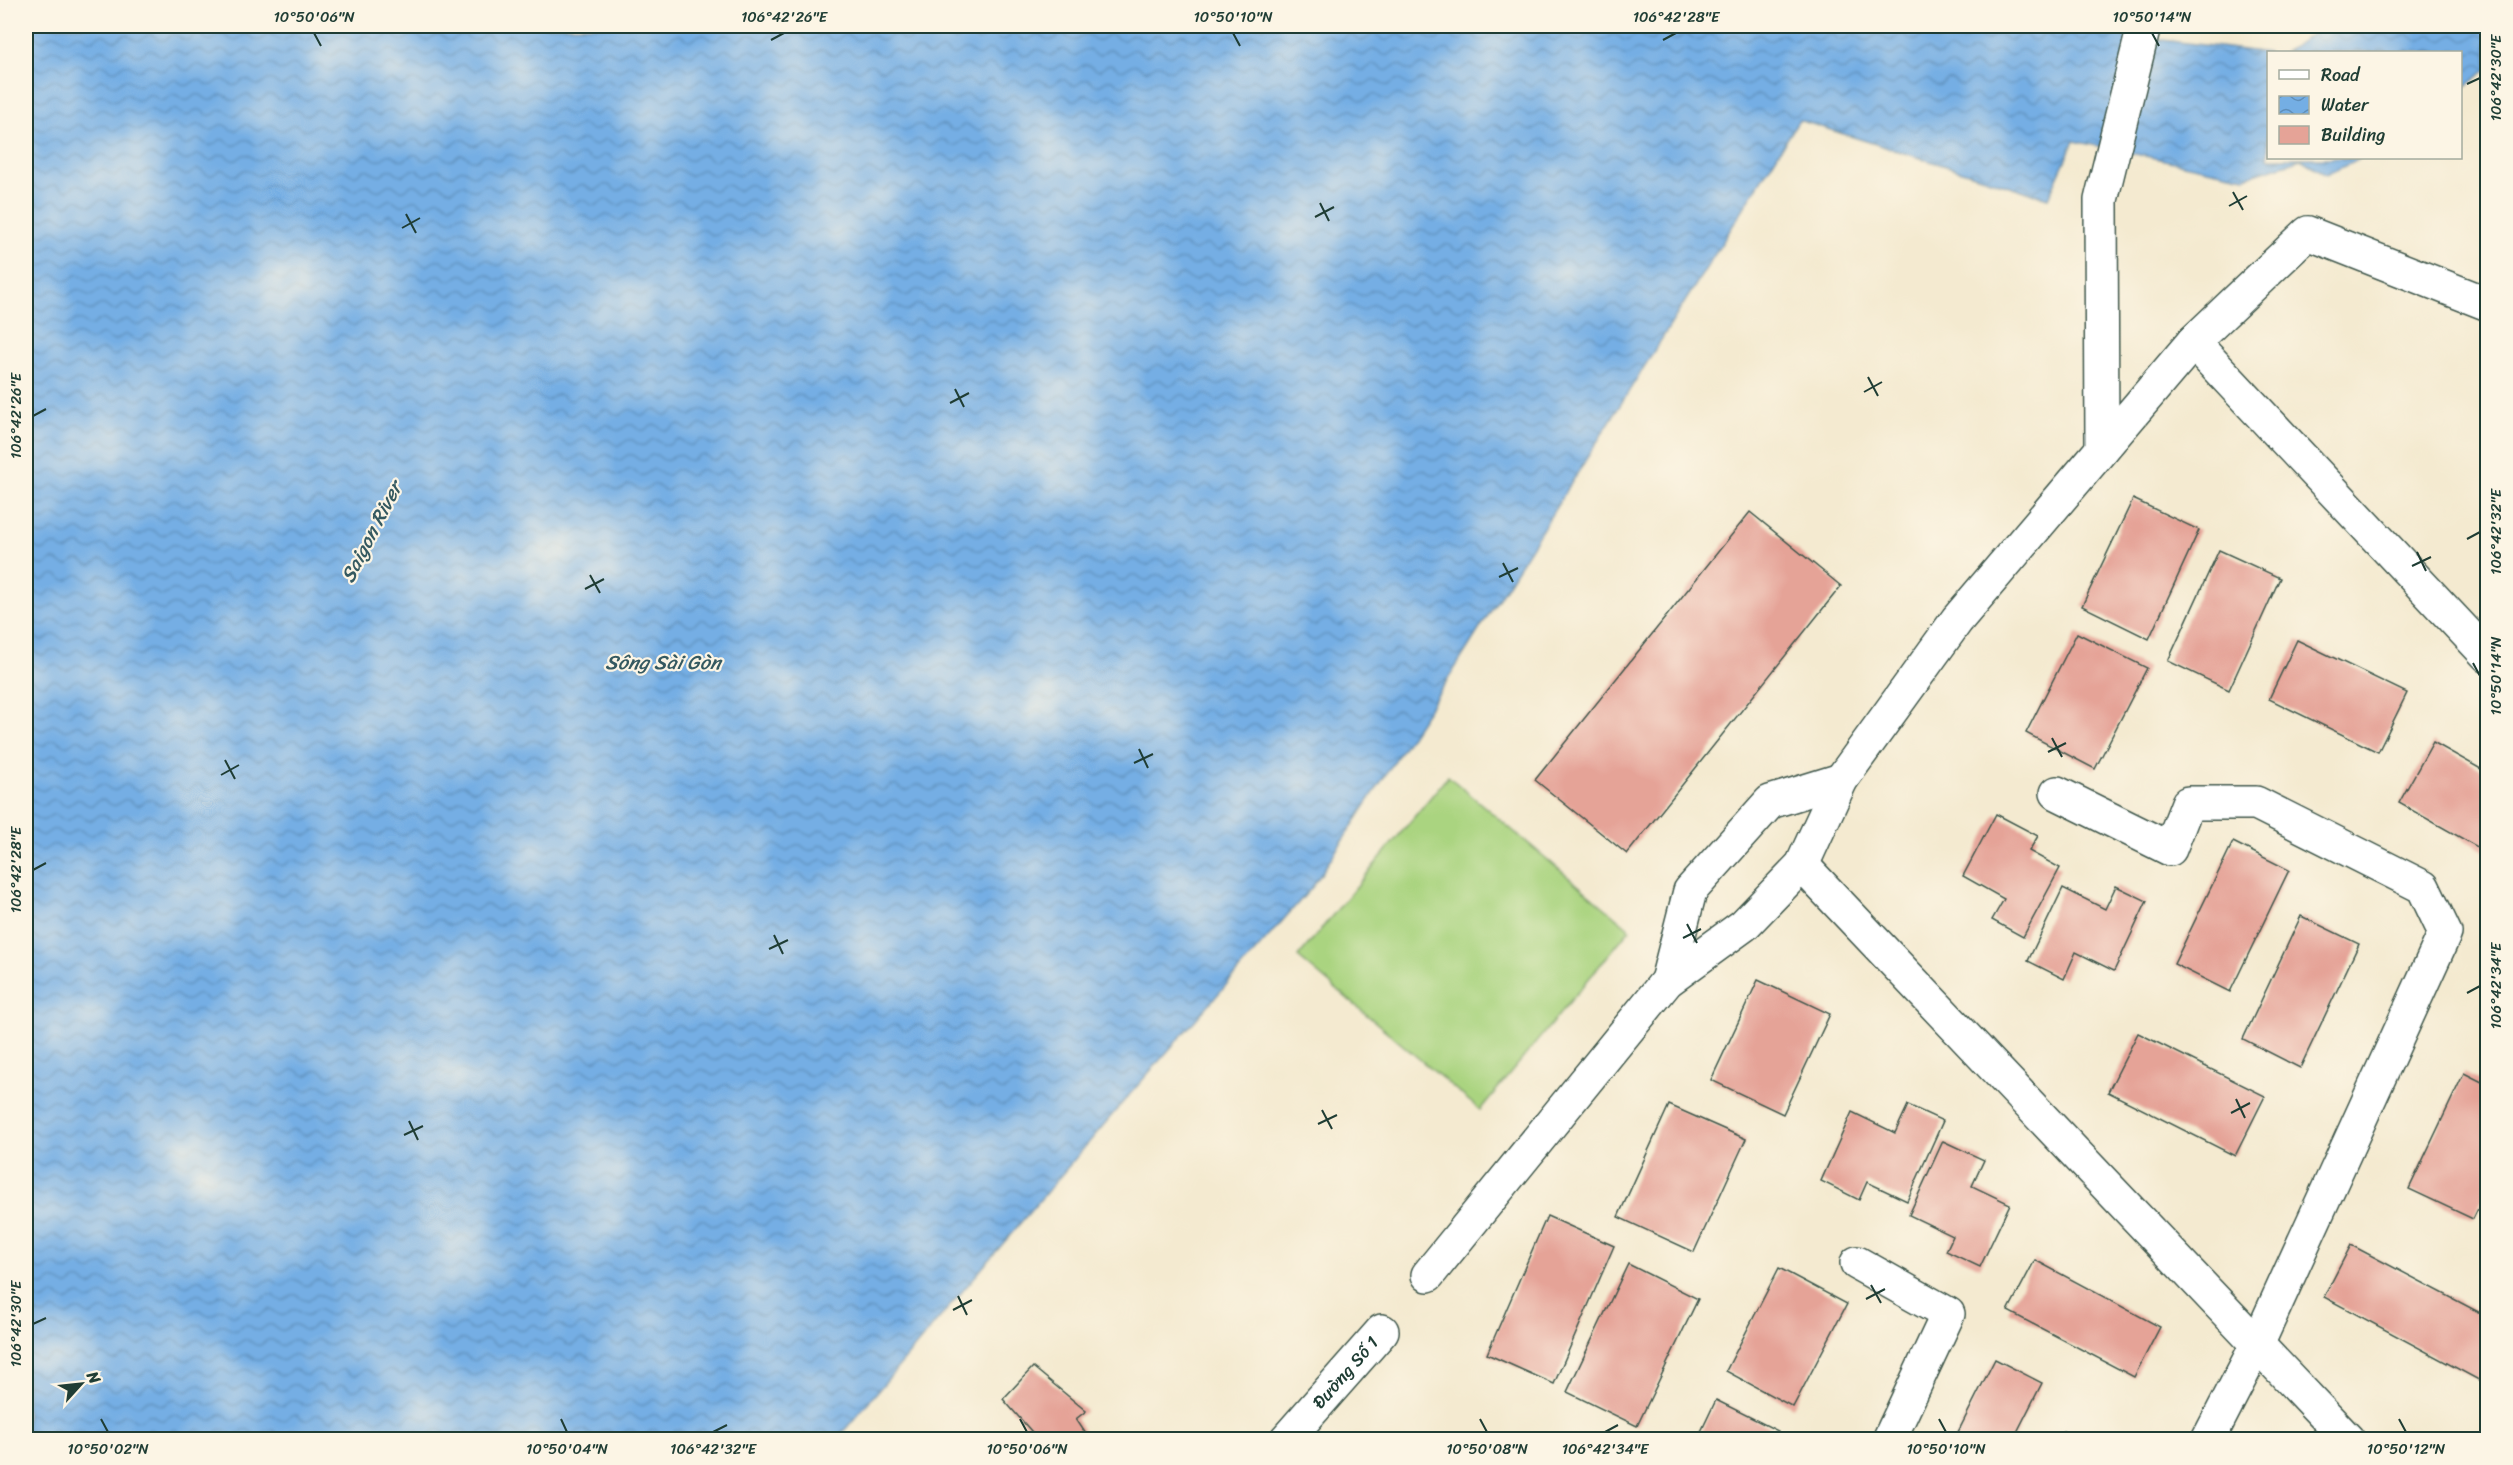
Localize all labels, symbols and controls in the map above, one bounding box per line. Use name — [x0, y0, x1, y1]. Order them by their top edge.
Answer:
text: 10°50'06"N — [273, 4, 355, 30]
text: 106°42'26"E — [741, 4, 829, 30]
text: 10°50'10"N — [1193, 4, 1273, 30]
text: 106°42'28"E — [1633, 4, 1721, 30]
text: 10°50'14"N — [2113, 4, 2192, 30]
text: 106°42'30"E — [2483, 33, 2509, 121]
legend — [2267, 51, 2462, 159]
text: Road — [2321, 59, 2361, 91]
text: Water — [2321, 89, 2370, 121]
text: Building — [2321, 119, 2385, 151]
text: 106°42'26"E — [3, 371, 29, 459]
water label: Saigon River — [331, 472, 414, 589]
text: 106°42'32"E — [2483, 487, 2509, 575]
text: 10°50'14"N — [2483, 636, 2509, 716]
water label: Sông Sài Gòn — [605, 645, 723, 680]
text: 106°42'28"E — [3, 825, 29, 913]
text: 106°42'34"E — [2483, 941, 2509, 1029]
text: 106°42'30"E — [3, 1279, 29, 1367]
street label: Đường Số 1 — [1304, 1328, 1387, 1416]
north arrow — [51, 1354, 111, 1414]
text: N — [78, 1365, 110, 1390]
text: 10°50'02"N — [67, 1436, 149, 1462]
text: 10°50'04"N — [526, 1436, 609, 1462]
text: 106°42'32"E — [670, 1436, 758, 1462]
text: 10°50'06"N — [986, 1436, 1068, 1462]
text: 10°50'08"N — [1446, 1436, 1528, 1462]
text: 106°42'34"E — [1562, 1436, 1650, 1462]
text: 10°50'10"N — [1906, 1436, 1986, 1462]
text: 10°50'12"N — [2367, 1436, 2446, 1462]

